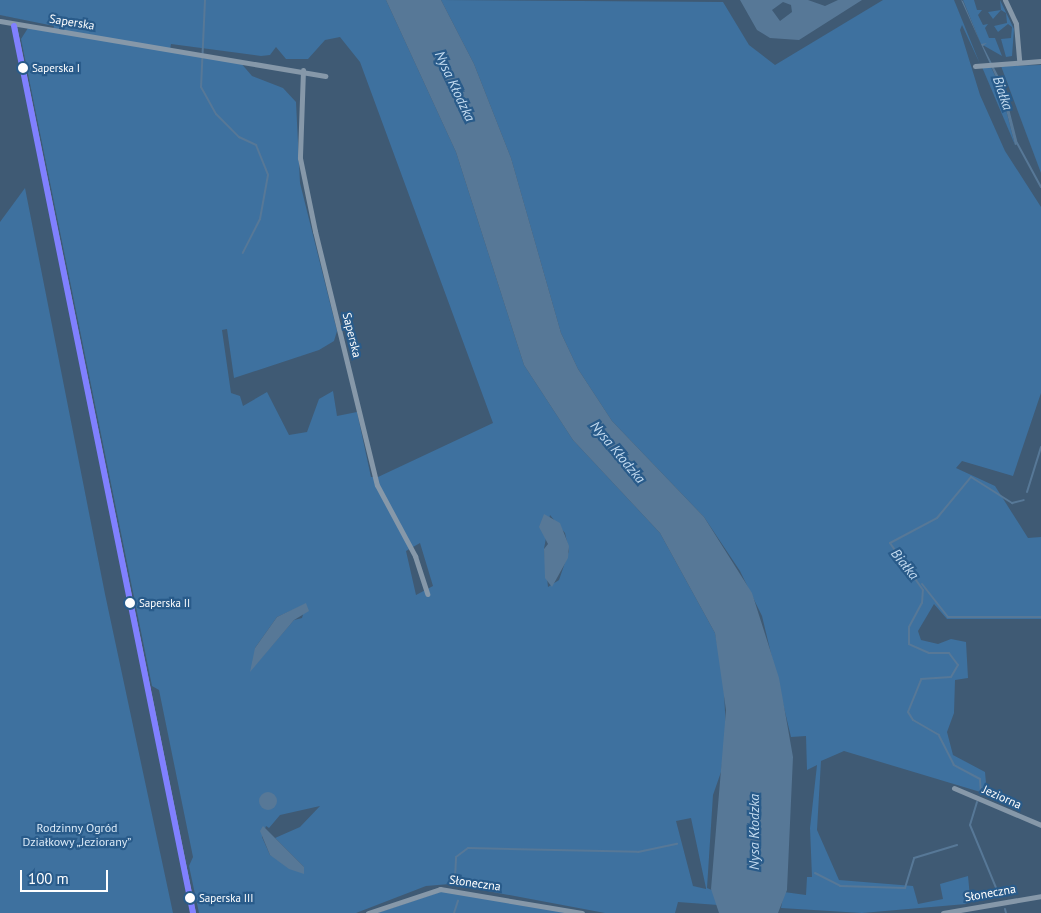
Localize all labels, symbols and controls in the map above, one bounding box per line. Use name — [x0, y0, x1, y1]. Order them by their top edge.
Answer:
street label: Saperska — [48, 11, 96, 33]
water label: Nysa Kłodzka — [431, 48, 479, 124]
place label: Saperska I — [32, 61, 80, 75]
marker: Saperska I — [18, 63, 28, 73]
water label: Białka — [989, 74, 1017, 112]
street label: Saperska — [339, 311, 365, 359]
water label: Nysa Kłodzka — [587, 418, 649, 486]
water label: Białka — [888, 545, 922, 583]
place label: Saperska II — [139, 596, 190, 610]
marker: Saperska II — [125, 598, 135, 608]
street label: Jeziorna — [980, 782, 1024, 812]
water label: Nysa Kłodzka — [746, 794, 762, 870]
park label: Rodzinny Ogród Działkowy „Jeziorany” — [22, 821, 132, 849]
scale bar — [22, 860, 110, 892]
text: 100 m — [28, 869, 69, 888]
street label: Słoneczna — [448, 872, 502, 894]
street label: Słoneczna — [963, 881, 1017, 905]
place label: Saperska III — [199, 891, 253, 905]
marker: Saperska III — [185, 893, 195, 903]

